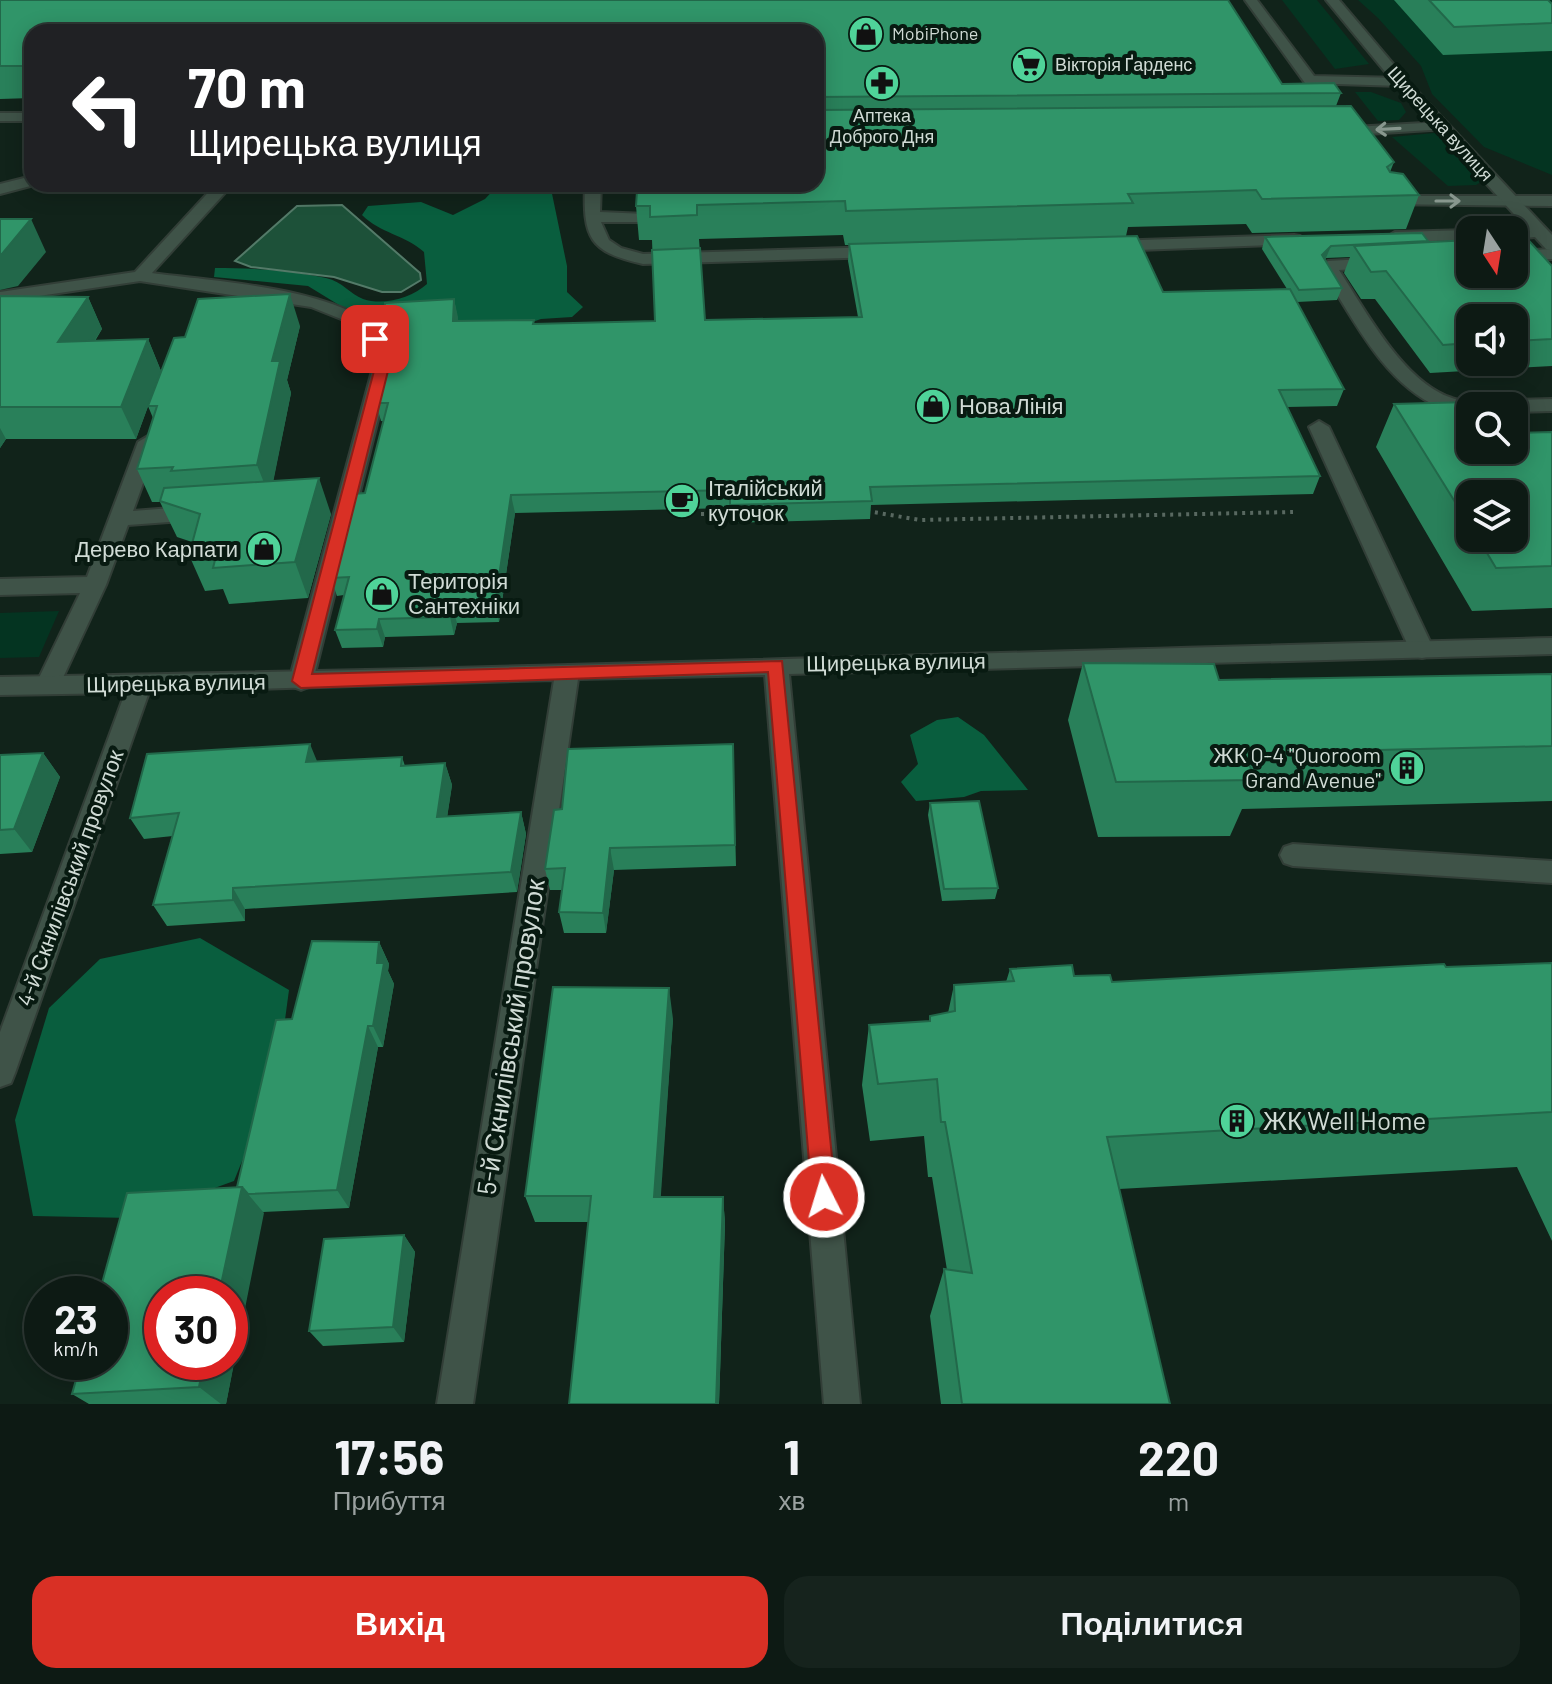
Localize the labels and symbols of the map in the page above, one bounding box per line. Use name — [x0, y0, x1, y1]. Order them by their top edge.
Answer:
shop icon: MobiPhone — [847, 15, 885, 53]
place label: MobiPhone — [892, 22, 978, 44]
supermarket icon: Вікторія Ґарденс — [1010, 46, 1048, 84]
place label: Вікторія Ґарденс — [1055, 53, 1192, 75]
street label: Щирецька вулиця — [1383, 61, 1498, 185]
pharmacy icon: Аптека Доброго Дня — [863, 64, 901, 102]
place label: Аптека Доброго Дня — [830, 104, 934, 147]
one-way arrow — [1375, 122, 1402, 137]
one-way arrow — [1434, 193, 1461, 209]
north arrow — [1456, 216, 1528, 288]
pin — [341, 305, 409, 373]
shop icon: Нова Лінія — [914, 387, 952, 425]
place label: Нова Лінія — [959, 392, 1063, 418]
place label: Італійський куточок — [708, 474, 823, 526]
cafe icon: Італійський куточок — [663, 482, 701, 520]
shop icon: Дерево Карпати — [245, 530, 283, 568]
place label: Дерево Карпати — [75, 535, 238, 562]
place label: Територія Сантехніки — [408, 567, 520, 618]
shop icon: Територія Сантехніки — [363, 575, 401, 613]
street label: Щирецька вулиця — [806, 646, 986, 677]
street label: Щирецька вулиця — [86, 667, 266, 698]
place label: ЖК Q-4 "Quoroom Grand Avenue" — [1213, 741, 1381, 792]
street label: 4-й Скнилівський провулок — [11, 746, 129, 1010]
building icon: ЖК Q-4 "Quoroom Grand Avenue" — [1388, 749, 1426, 787]
street label: 5-й Скнилівський провулок — [469, 876, 550, 1197]
building icon: ЖК Well Home — [1218, 1102, 1256, 1140]
place label: ЖК Well Home — [1263, 1104, 1426, 1135]
position arrow — [782, 1155, 866, 1239]
speed limit sign: 30 — [144, 1276, 248, 1380]

